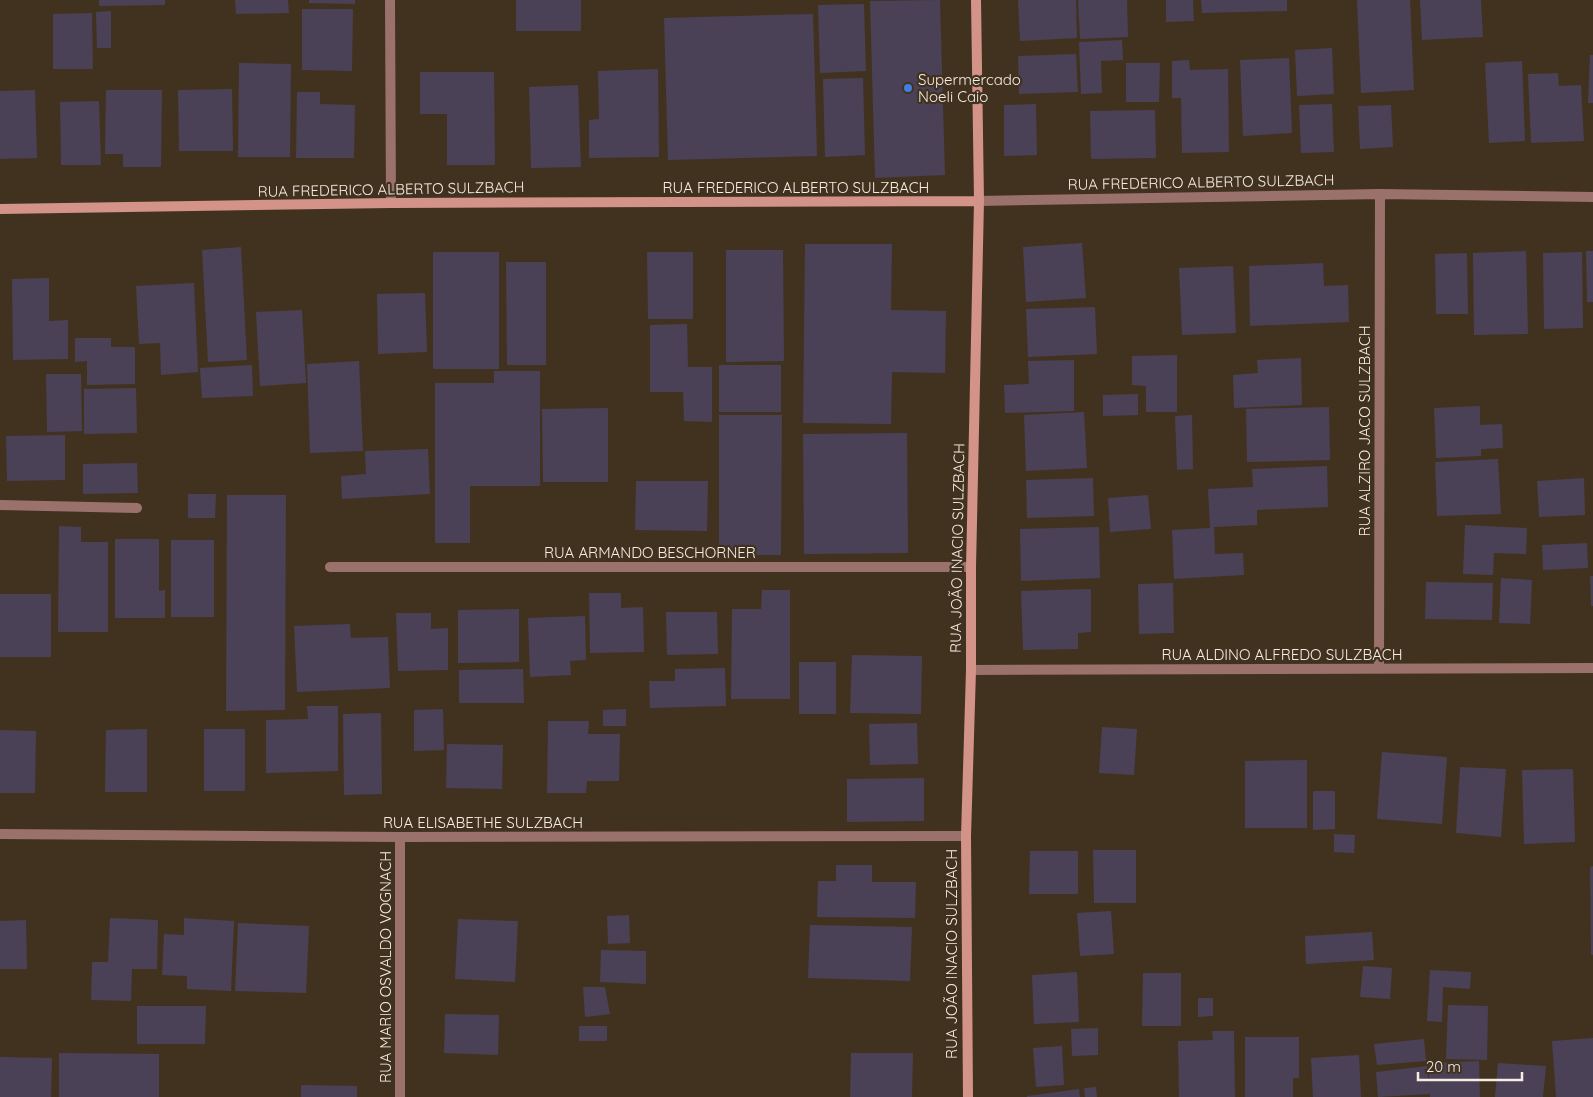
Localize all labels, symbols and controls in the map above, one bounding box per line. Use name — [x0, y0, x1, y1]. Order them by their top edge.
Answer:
place label: Supermercado Noeli Caio — [918, 70, 1021, 106]
marker: Supermercado Noeli Caio — [902, 82, 914, 94]
street label: RUA FREDERICO ALBERTO SULZBACH — [1067, 170, 1335, 194]
street label: RUA FREDERICO ALBERTO SULZBACH — [257, 177, 525, 201]
street label: RUA FREDERICO ALBERTO SULZBACH — [663, 178, 929, 197]
street label: RUA ALZIRO JACO SULZBACH — [1355, 325, 1374, 537]
street label: RUA JOÃO INACIO SULZBACH — [946, 443, 968, 653]
street label: RUA ARMANDO BESCHORNER — [544, 543, 756, 562]
street label: RUA ALDINO ALFREDO SULZBACH — [1162, 645, 1402, 664]
street label: RUA ELISABETHE SULZBACH — [383, 813, 583, 832]
street label: RUA JOÃO INACIO SULZBACH — [942, 849, 961, 1059]
street label: RUA MARIO OSVALDO VOGNACH — [376, 851, 395, 1083]
scale bar — [1418, 1050, 1522, 1082]
text: 20 m — [1426, 1057, 1461, 1076]

